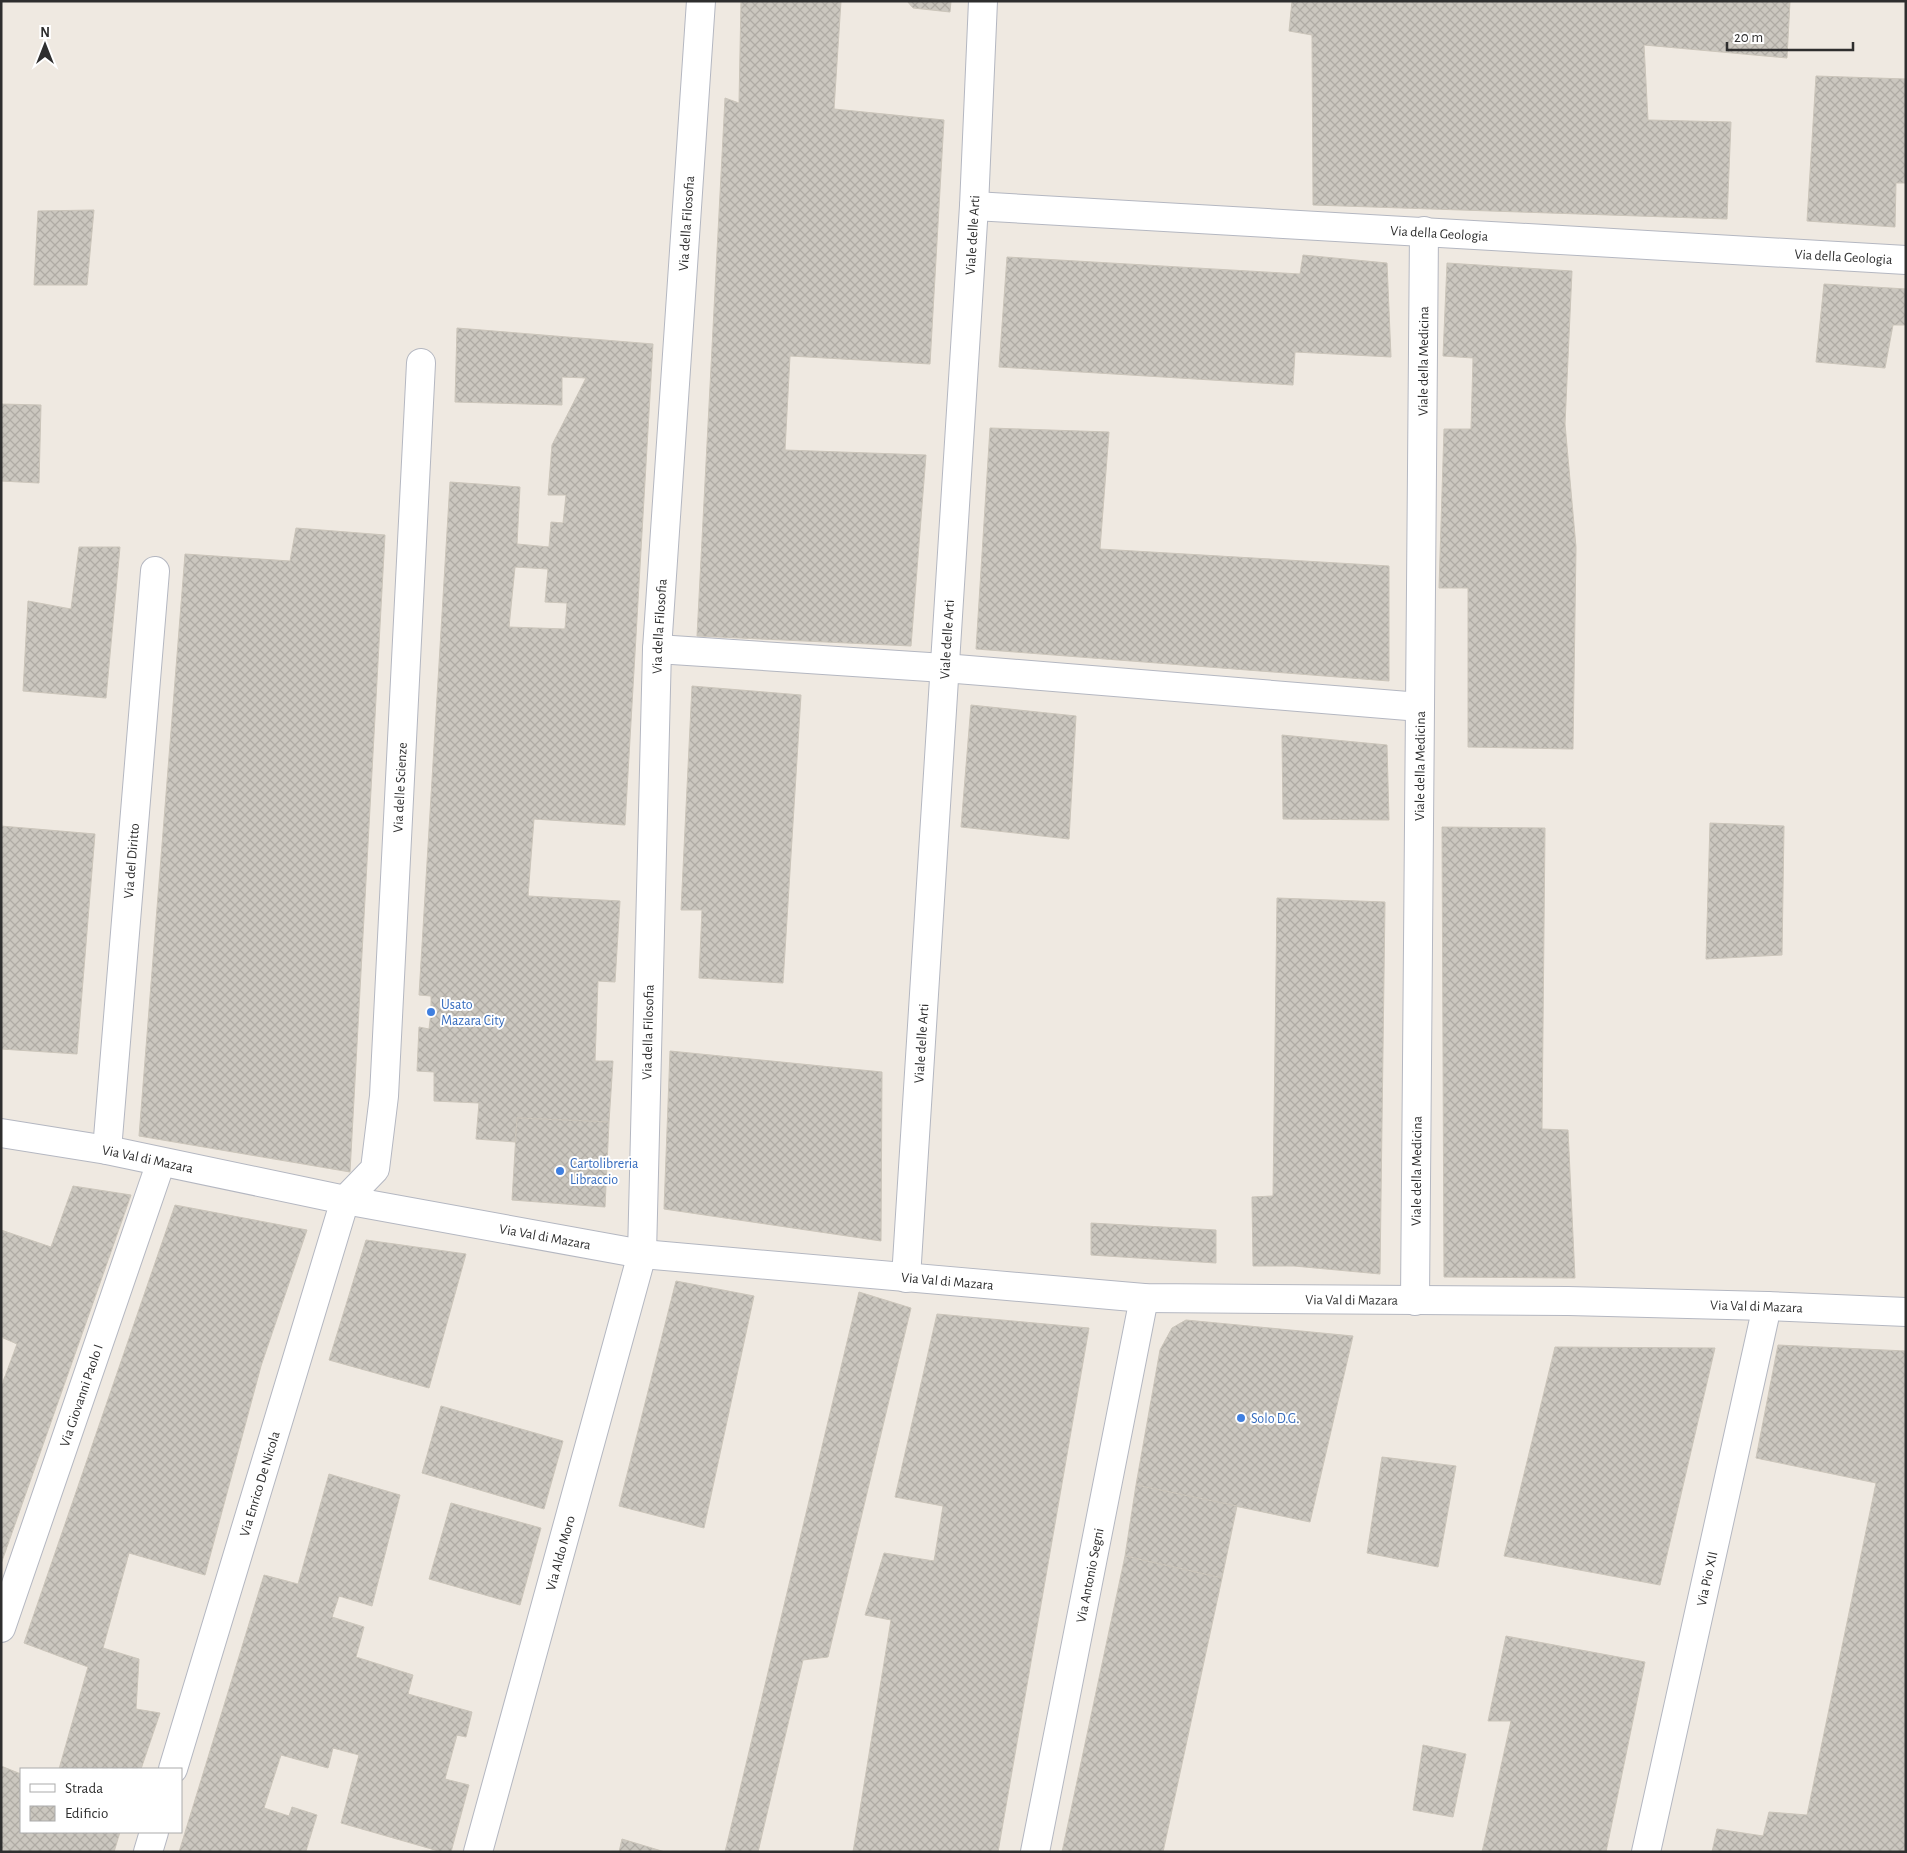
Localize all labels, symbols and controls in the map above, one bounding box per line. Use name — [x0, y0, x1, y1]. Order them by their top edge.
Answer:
north arrow — [20, 20, 70, 70]
scale bar — [1727, 20, 1853, 52]
text: N — [40, 26, 50, 40]
text: 20 m — [1734, 30, 1763, 45]
street label: Via della Filosofia — [677, 175, 697, 271]
street label: Viale delle Arti — [964, 195, 982, 275]
street label: Via della Geologia — [1390, 224, 1489, 244]
street label: Via della Geologia — [1794, 248, 1893, 267]
street label: Viale della Medicina — [1416, 306, 1431, 416]
street label: Via della Filosofia — [650, 578, 670, 674]
street label: Viale delle Arti — [938, 599, 957, 680]
street label: Viale della Medicina — [1413, 711, 1428, 821]
street label: Via delle Scienze — [391, 742, 410, 833]
street label: Via del Diritto — [122, 823, 142, 899]
street label: Via della Filosofia — [640, 984, 657, 1080]
place label: Usato Mazara City — [441, 998, 505, 1028]
street label: Viale delle Arti — [912, 1003, 931, 1084]
marker: Usato Mazara City — [425, 1006, 437, 1018]
street label: Viale della Medicina — [1410, 1115, 1425, 1226]
street label: Via Val di Mazara — [101, 1143, 195, 1176]
place label: Cartolibreria Libraccio — [570, 1157, 639, 1187]
marker: Cartolibreria Libraccio — [554, 1165, 566, 1177]
street label: Via Val di Mazara — [498, 1222, 592, 1253]
street label: Via Val di Mazara — [900, 1271, 995, 1293]
street label: Via Val di Mazara — [1305, 1293, 1399, 1308]
street label: Via Val di Mazara — [1710, 1299, 1804, 1316]
street label: Via Giovanni Paolo I — [58, 1343, 106, 1449]
marker: Solo D.G. — [1235, 1412, 1247, 1424]
place label: Solo D.G. — [1251, 1412, 1299, 1426]
street label: Via Enrico De Nicola — [238, 1429, 283, 1538]
street label: Via Aldo Moro — [544, 1514, 578, 1592]
street label: Via Antonio Segni — [1074, 1527, 1107, 1624]
street label: Via Pio XII — [1695, 1550, 1720, 1608]
legend — [20, 1768, 182, 1833]
text: Strada — [65, 1781, 103, 1796]
text: Edificio — [65, 1806, 108, 1821]

